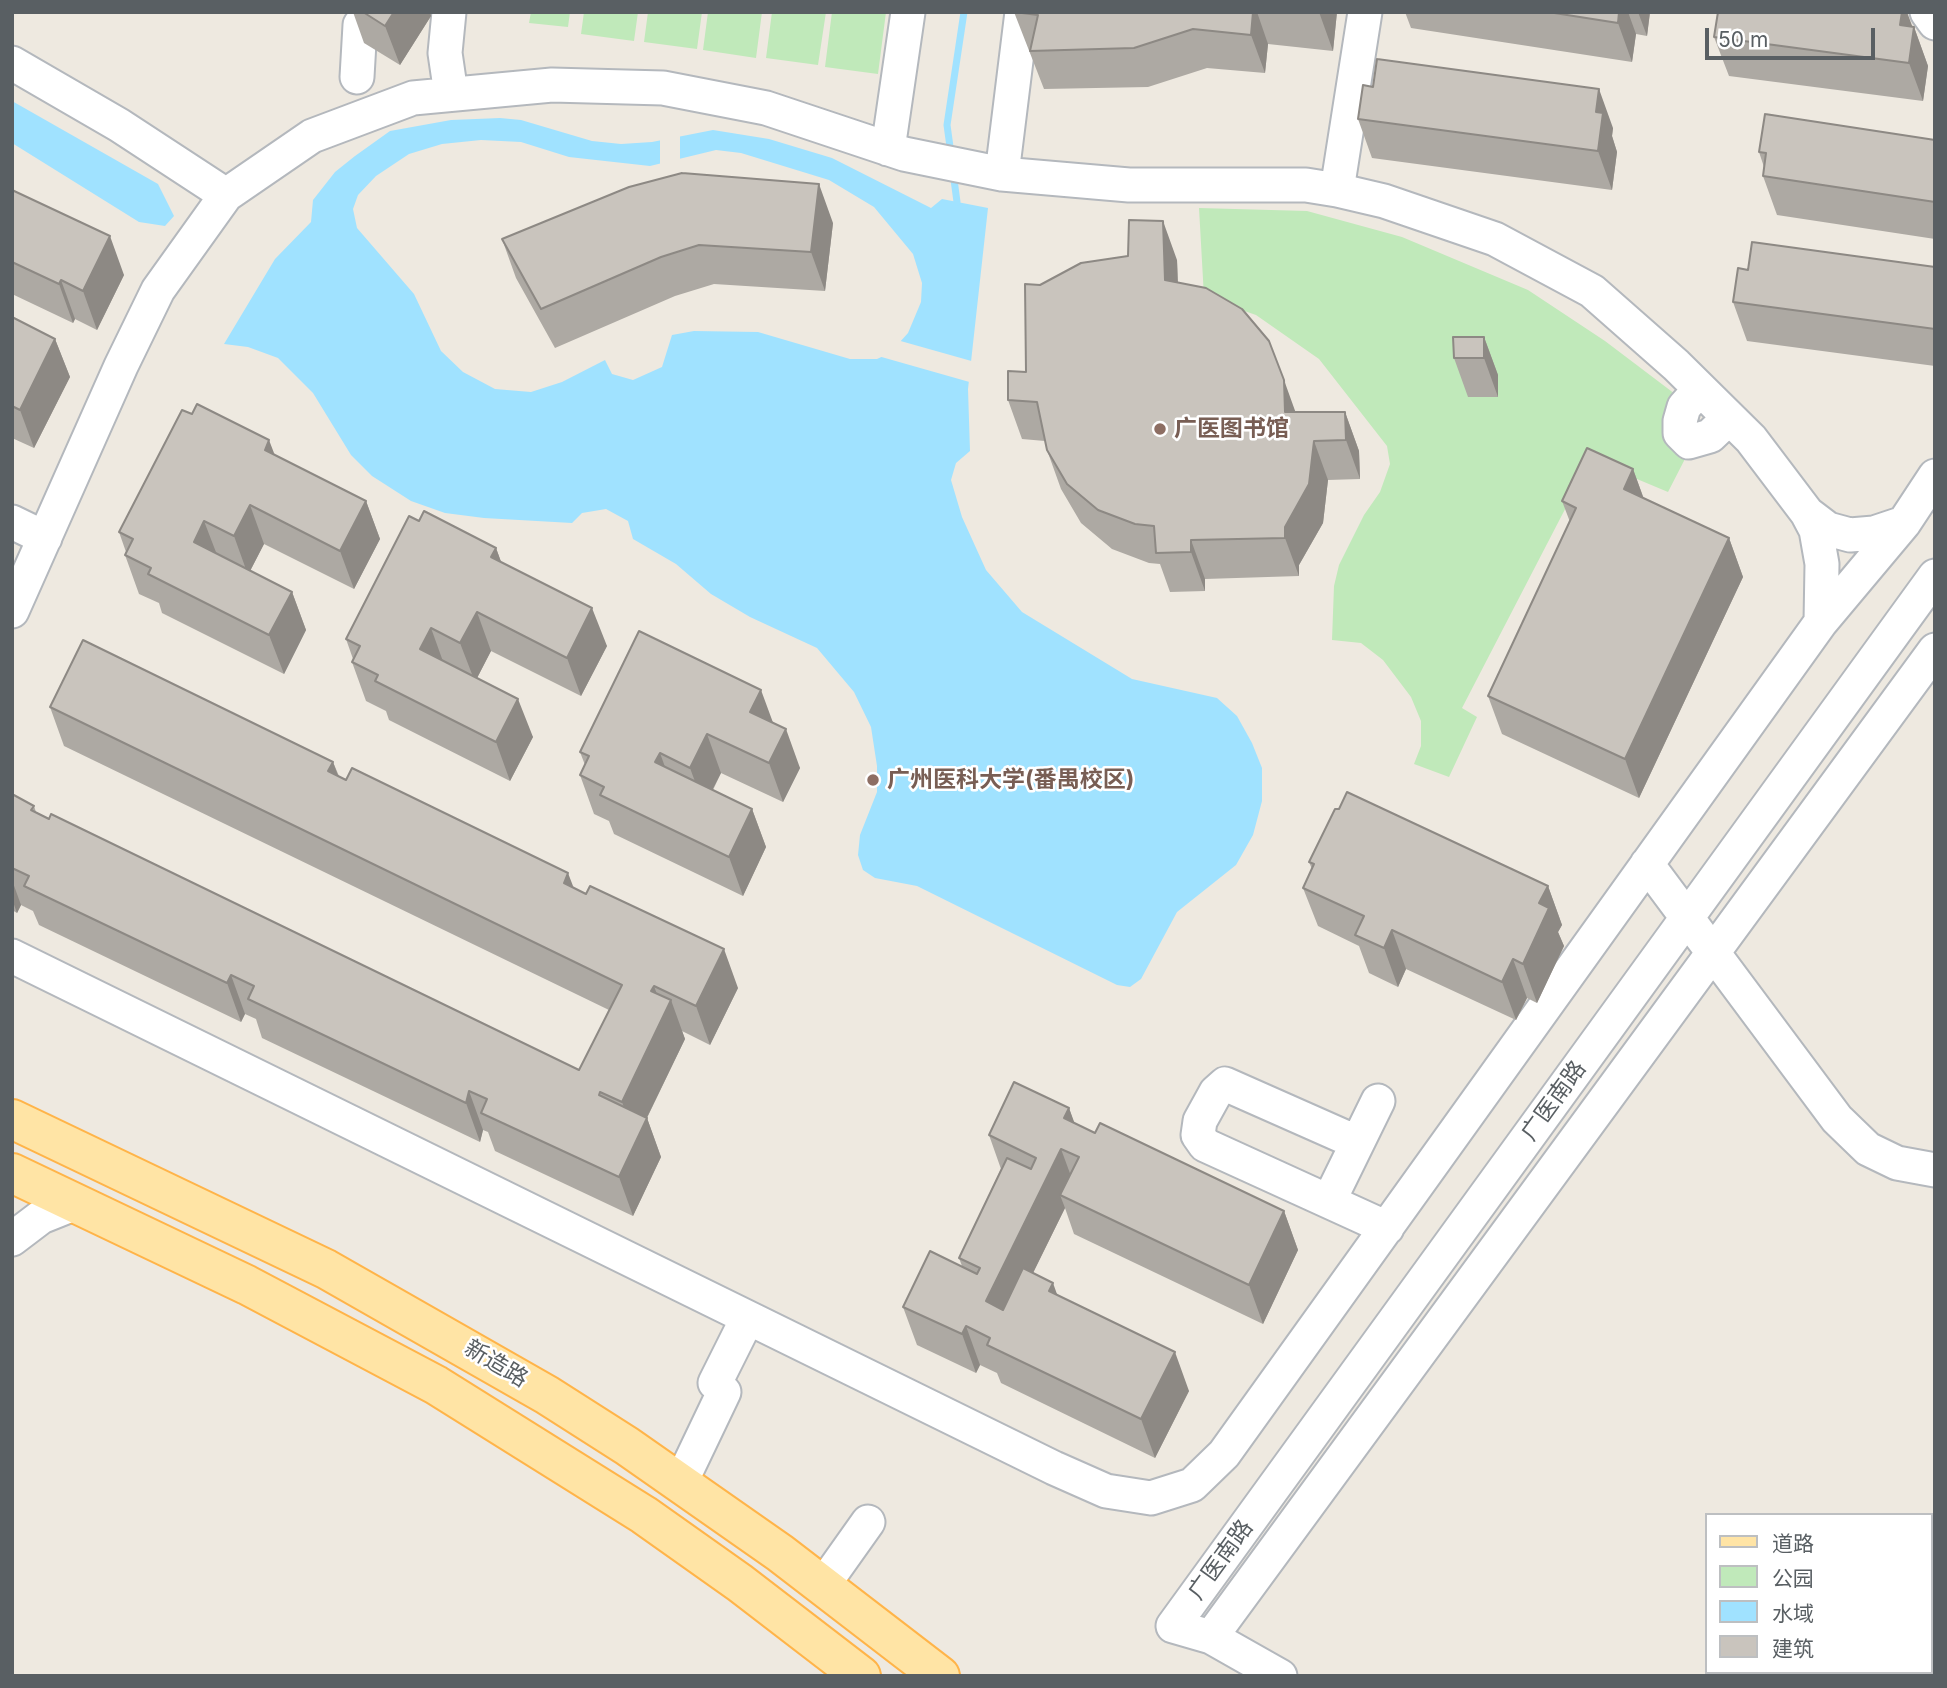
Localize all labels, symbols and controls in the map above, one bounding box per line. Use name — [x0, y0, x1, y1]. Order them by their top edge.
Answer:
scale bar — [1709, 14, 1879, 58]
text: 50 m — [1718, 27, 1768, 52]
place label: 广医图书馆 — [1174, 415, 1289, 443]
marker: 广医图书馆 — [1152, 421, 1168, 437]
place label: 广州医科大学(番禺校区) — [887, 766, 1134, 794]
marker: 广州医科大学(番禺校区) — [865, 772, 881, 788]
street label: 广医南路 — [1516, 1056, 1592, 1146]
street label: 新造路 — [459, 1334, 533, 1394]
legend — [1706, 1513, 1933, 1674]
street label: 广医南路 — [1183, 1515, 1259, 1605]
text: 道路 — [1772, 1531, 1814, 1556]
text: 公园 — [1772, 1566, 1814, 1591]
text: 水域 — [1772, 1601, 1814, 1626]
text: 建筑 — [1772, 1636, 1814, 1661]

